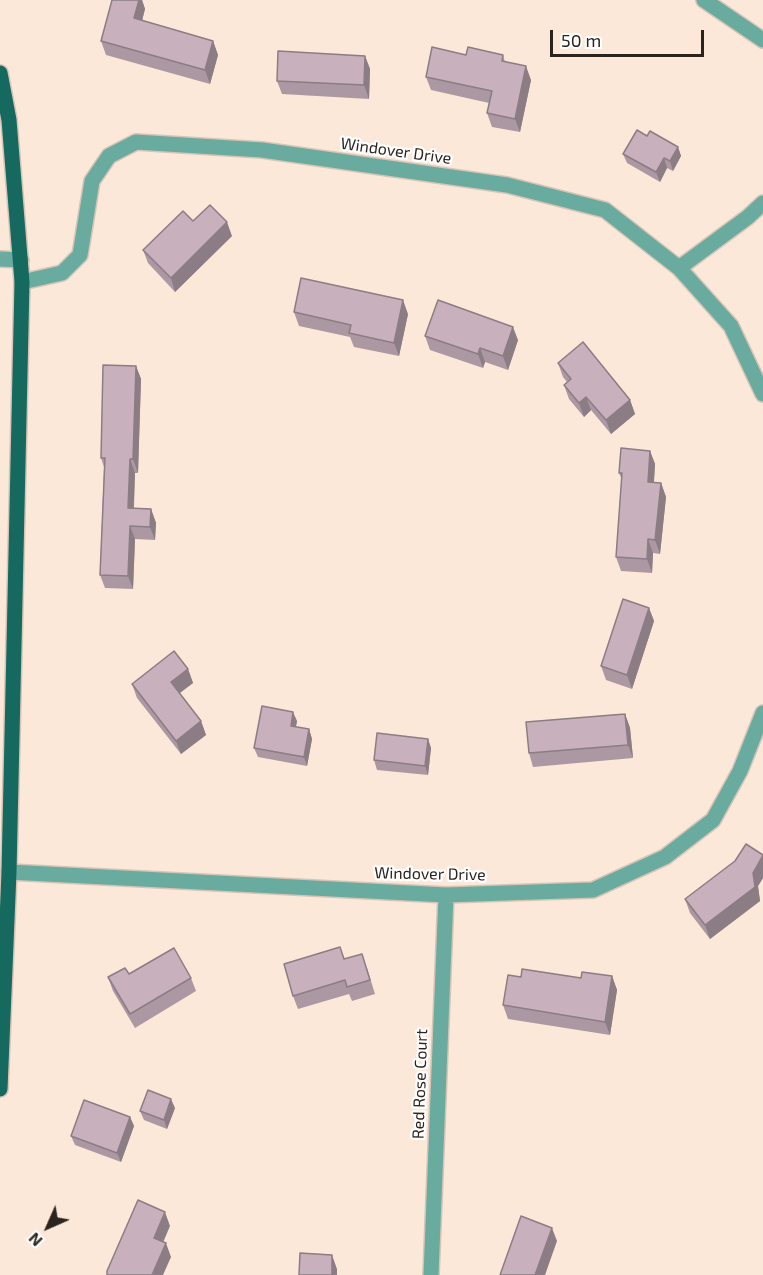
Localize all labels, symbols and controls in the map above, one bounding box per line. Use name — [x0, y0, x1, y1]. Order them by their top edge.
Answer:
scale bar — [553, 18, 708, 56]
text: 50 m — [561, 29, 601, 51]
street label: Windover Drive — [339, 134, 453, 168]
street label: Windover Drive — [374, 863, 486, 885]
street label: Red Rose Court — [408, 1029, 432, 1139]
north arrow — [18, 1197, 78, 1257]
text: N — [24, 1229, 46, 1251]

